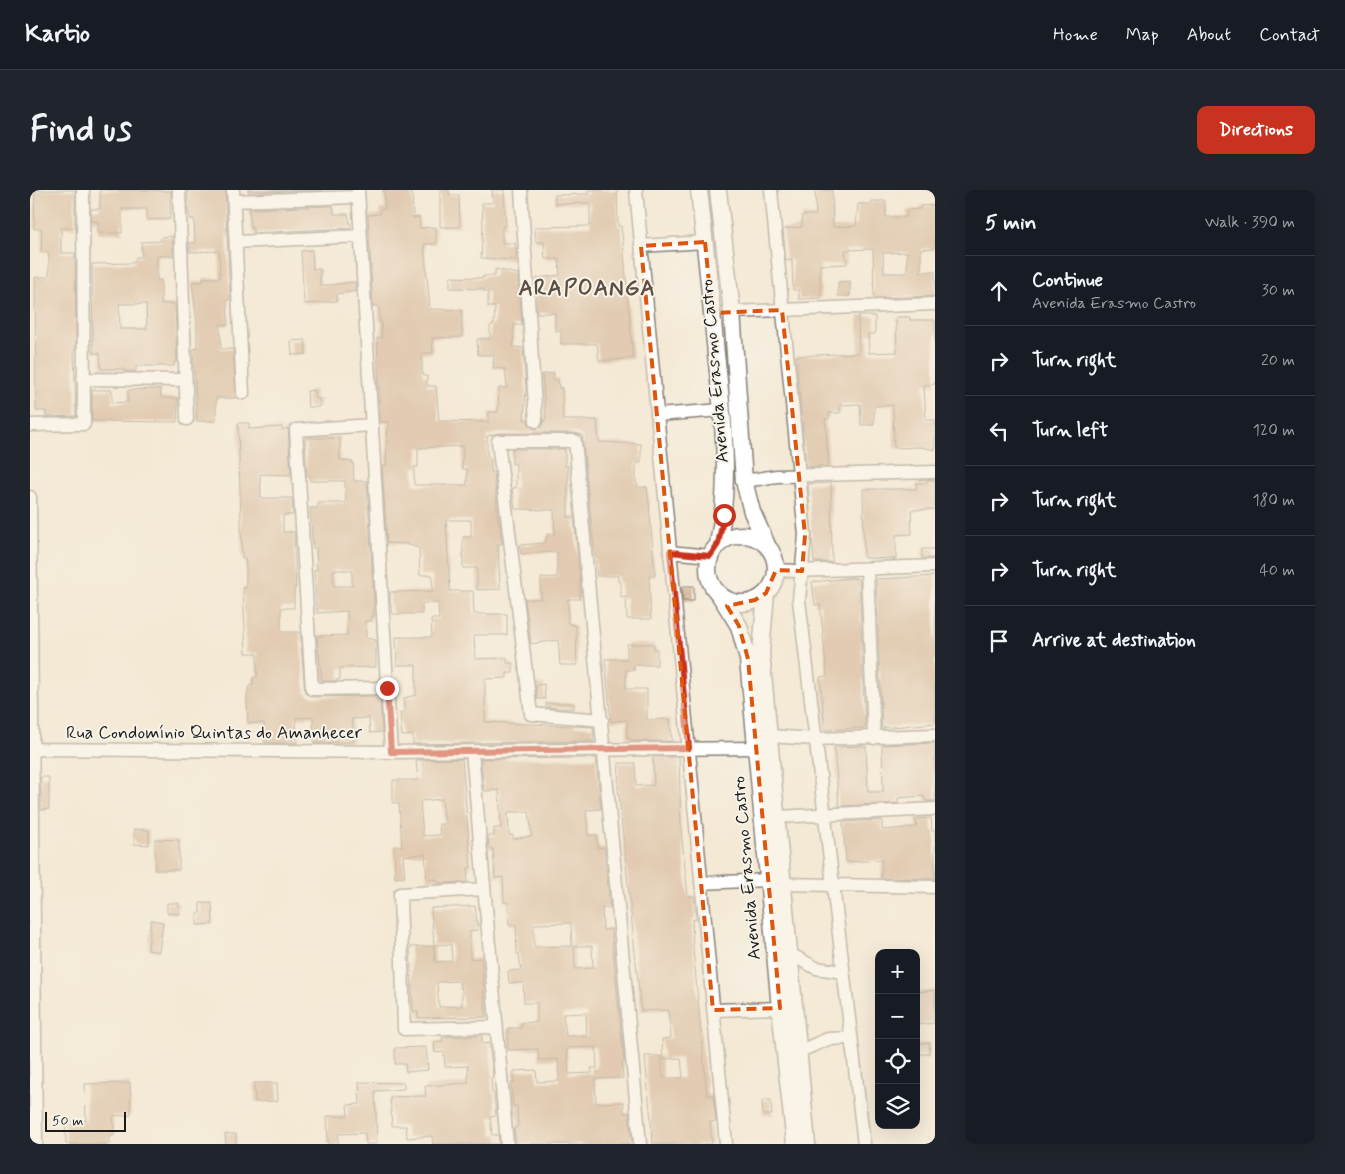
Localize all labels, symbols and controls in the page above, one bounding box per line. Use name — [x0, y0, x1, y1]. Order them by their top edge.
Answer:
text: Kartio — [25, 19, 90, 50]
text: Home — [1053, 23, 1098, 47]
text: Map — [1126, 23, 1159, 47]
text: About — [1187, 23, 1231, 47]
text: Contact — [1259, 23, 1320, 47]
button: Directions — [1197, 106, 1315, 154]
text: Find us — [30, 107, 132, 153]
text: 5 min — [985, 209, 1037, 237]
text: Walk · 390 m — [1205, 212, 1295, 233]
text: Continue — [1032, 268, 1103, 293]
district label: ARAPOANGA — [518, 275, 656, 303]
icon: ahead — [985, 277, 1013, 305]
street label: Avenida Erasmo Castro — [695, 278, 735, 464]
text: 30 m — [1262, 280, 1295, 301]
text: Avenida Erasmo Castro — [1032, 293, 1196, 314]
icon: right — [985, 347, 1013, 375]
text: Turn right — [1032, 348, 1116, 373]
text: 20 m — [1261, 350, 1295, 371]
icon: left — [985, 417, 1013, 445]
text: Turn left — [1032, 418, 1108, 443]
text: 120 m — [1253, 420, 1295, 441]
icon: right — [985, 487, 1013, 515]
text: Turn right — [1032, 488, 1116, 513]
text: 180 m — [1252, 490, 1295, 511]
route start — [713, 504, 736, 527]
icon: right — [985, 557, 1013, 585]
text: Turn right — [1032, 558, 1116, 583]
text: 40 m — [1259, 560, 1295, 581]
icon: arrive — [985, 627, 1013, 655]
text: Arrive at destination — [1032, 628, 1196, 653]
route end — [376, 677, 399, 700]
street label: Rua Condomínio Quintas do Amanhecer — [66, 721, 363, 745]
street label: Avenida Erasmo Castro — [727, 775, 767, 961]
map controls — [875, 949, 920, 1129]
button: + — [875, 949, 920, 994]
button: − — [875, 994, 920, 1039]
button: locate — [875, 1039, 920, 1084]
button: layers — [875, 1084, 920, 1129]
scale bar — [45, 1109, 126, 1132]
text: 50 m — [52, 1112, 83, 1130]

